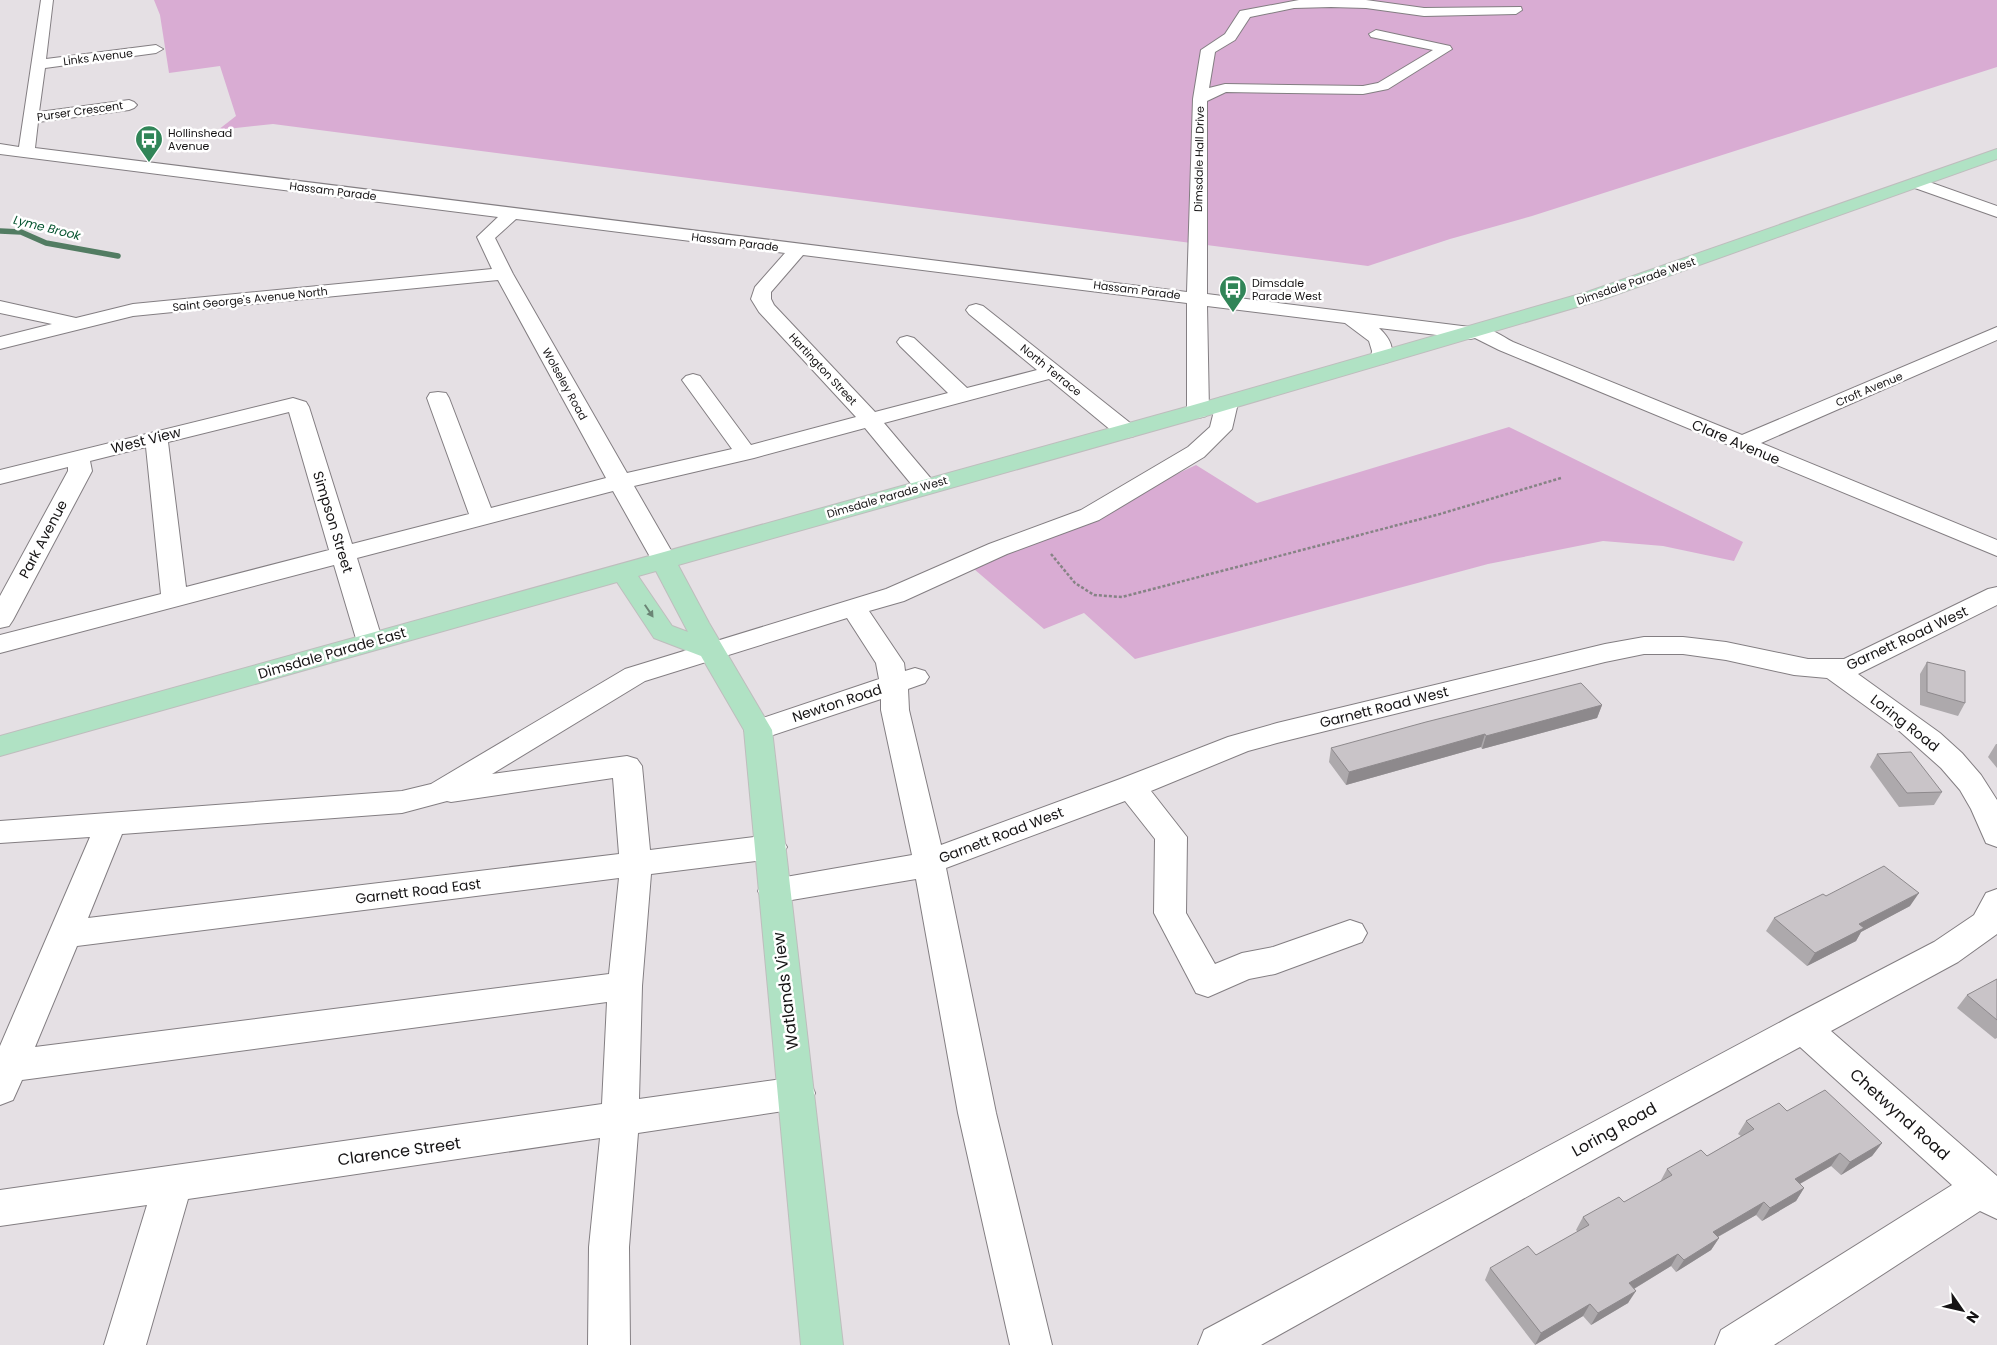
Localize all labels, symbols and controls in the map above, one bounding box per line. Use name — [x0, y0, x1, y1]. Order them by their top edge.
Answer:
street label: Links Avenue — [62, 45, 134, 69]
street label: Purser Crescent — [36, 97, 124, 125]
street label: Dimsdale Hall Drive — [1190, 106, 1208, 212]
bus stop icon: Hollinshead Avenue — [134, 124, 164, 163]
place label: Hollinshead Avenue — [168, 125, 232, 154]
street label: Hassam Parade — [288, 178, 378, 204]
water label: Lyme Brook — [12, 211, 83, 244]
street label: Hassam Parade — [690, 229, 780, 255]
street label: Dimsdale Parade West — [1574, 253, 1698, 309]
bus stop icon: Dimsdale Parade West — [1218, 274, 1248, 313]
place label: Dimsdale Parade West — [1252, 275, 1322, 304]
street label: Hassam Parade — [1092, 277, 1182, 303]
street label: Saint George's Avenue North — [172, 283, 328, 315]
street label: Hartington Street — [785, 329, 861, 409]
street label: North Terrace — [1017, 340, 1085, 400]
street label: Wolseley Road — [539, 345, 591, 423]
street label: Croft Avenue — [1833, 368, 1905, 410]
street label: Clare Avenue — [1689, 414, 1783, 470]
street label: West View — [109, 422, 184, 458]
street label: Simpson Street — [308, 469, 358, 575]
street label: Dimsdale Parade West — [825, 472, 949, 522]
street label: Park Avenue — [14, 496, 72, 582]
street label: Garnett Road West — [1843, 601, 1971, 675]
one-way arrow — [644, 605, 654, 618]
street label: Dimsdale Parade East — [256, 622, 408, 684]
street label: Newton Road — [790, 679, 884, 727]
street label: Garnett Road West — [1318, 681, 1450, 733]
street label: Loring Road — [1866, 690, 1944, 756]
street label: Garnett Road West — [936, 802, 1066, 868]
street label: Garnett Road East — [354, 873, 482, 909]
street label: Watlands View — [767, 931, 804, 1051]
street label: Chetwynd Road — [1845, 1063, 1955, 1166]
street label: Loring Road — [1568, 1097, 1661, 1162]
street label: Clarence Street — [336, 1131, 462, 1172]
north arrow — [1937, 1285, 1987, 1335]
text: N — [1962, 1307, 1984, 1327]

